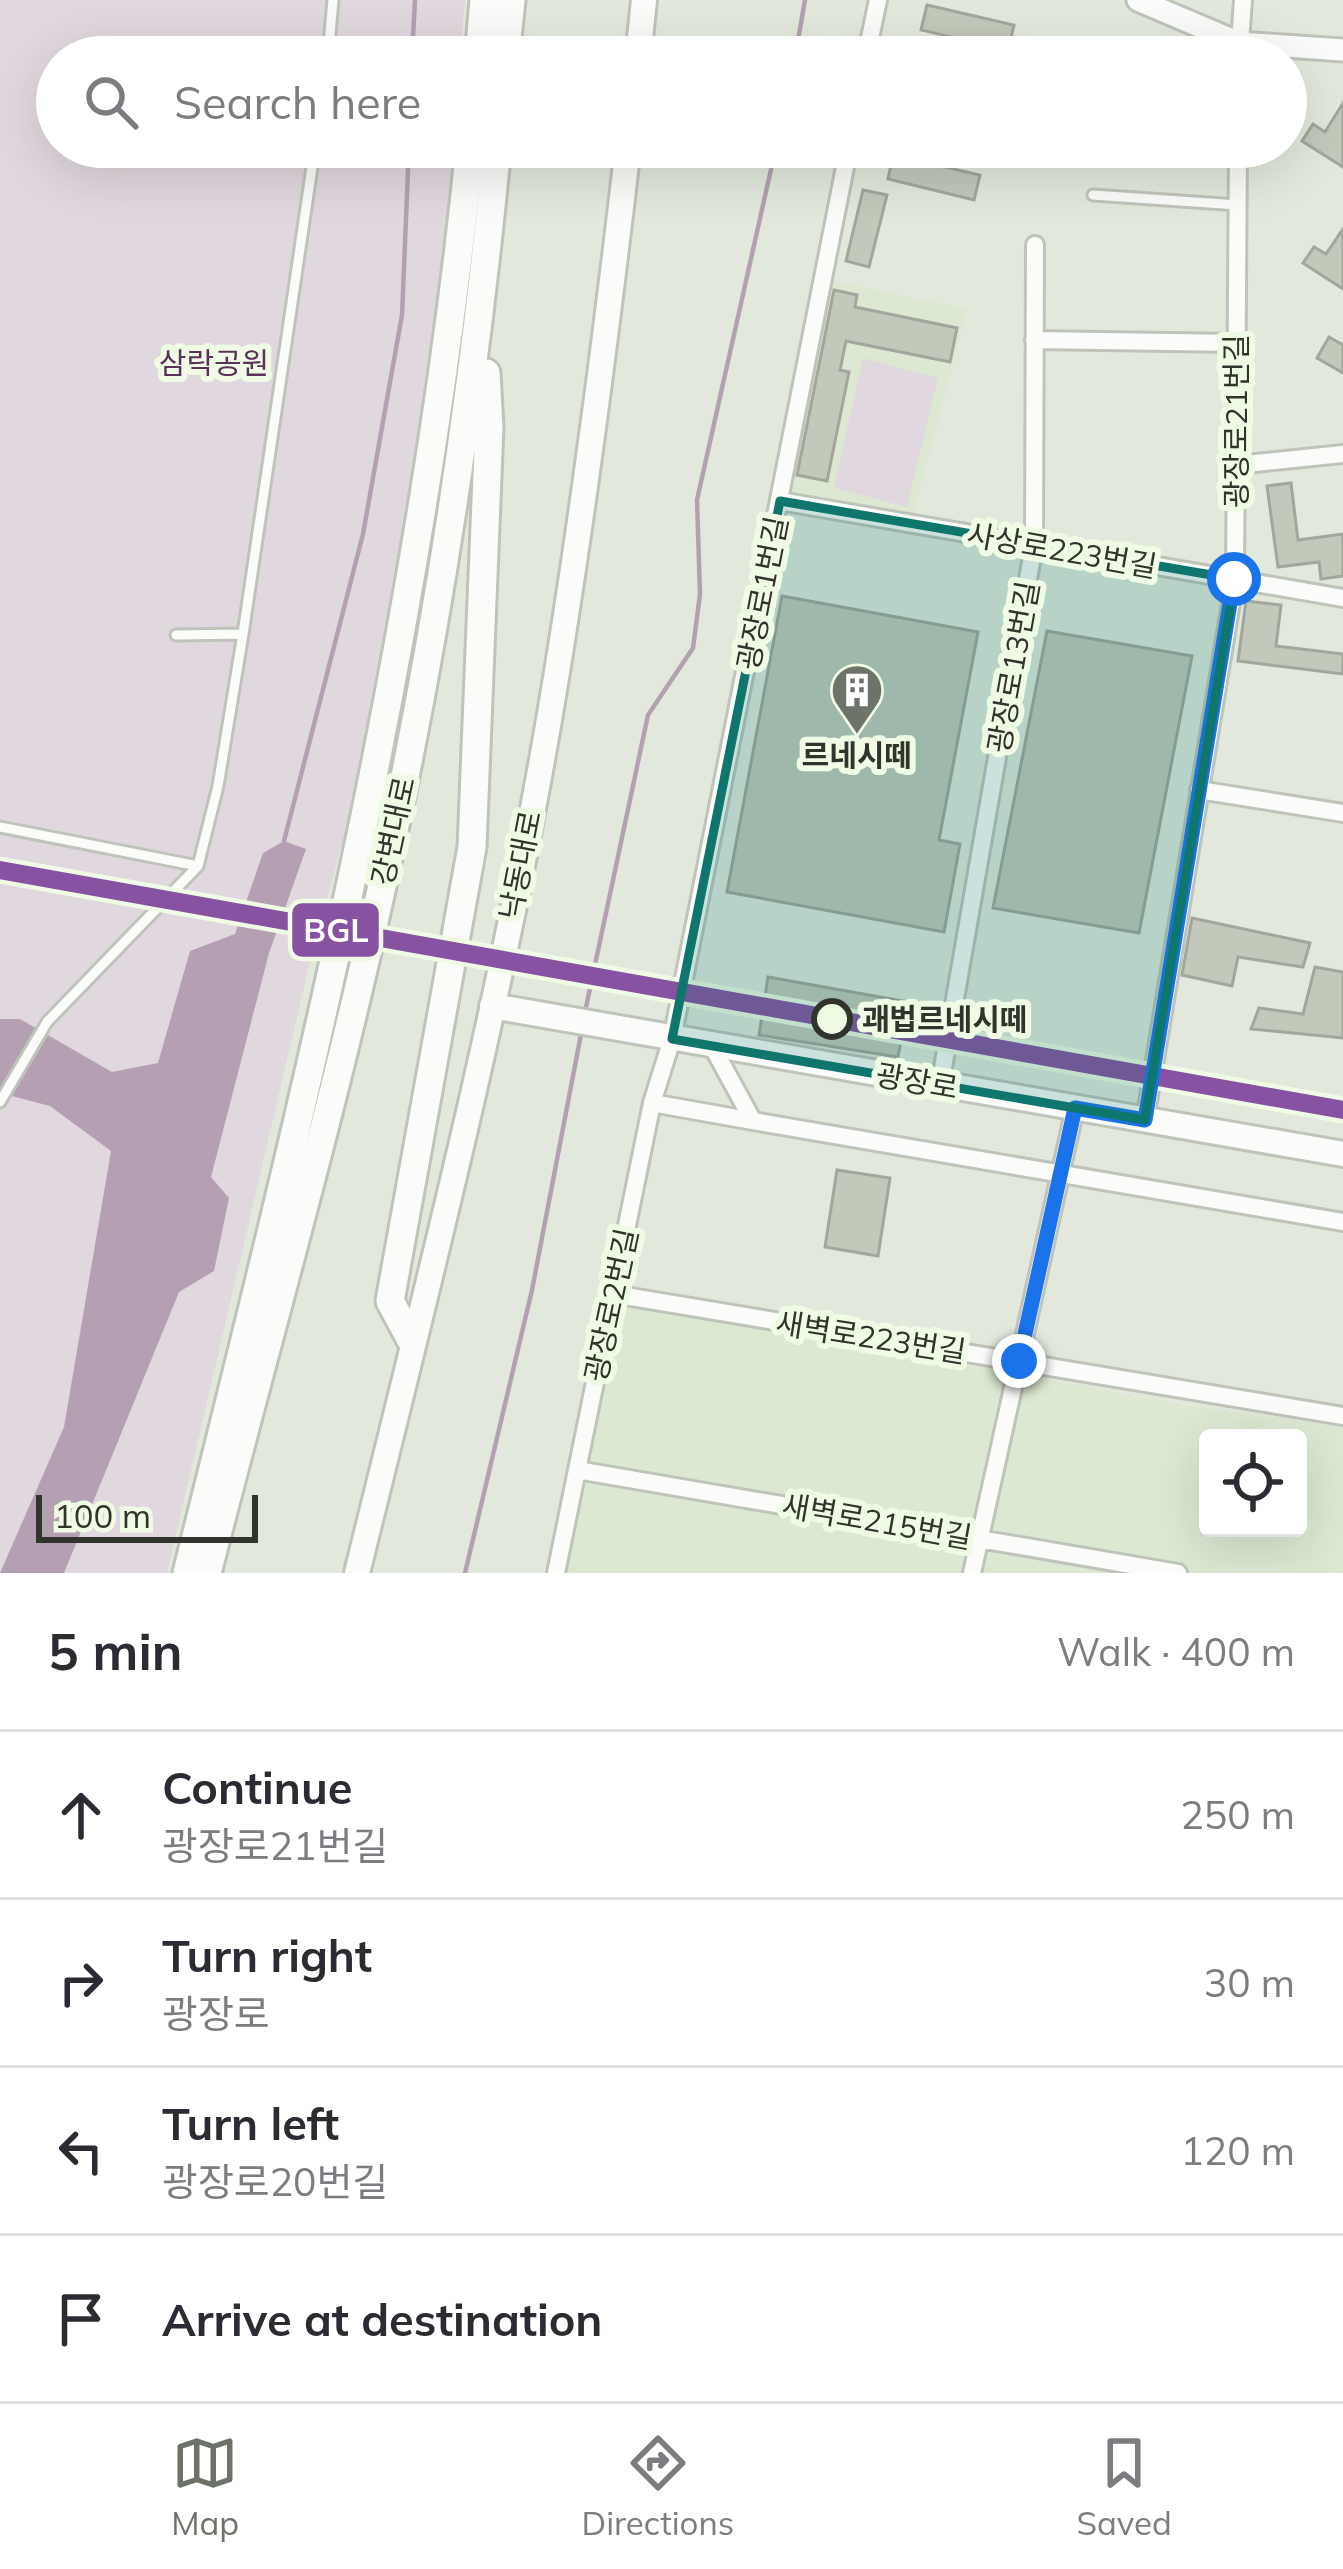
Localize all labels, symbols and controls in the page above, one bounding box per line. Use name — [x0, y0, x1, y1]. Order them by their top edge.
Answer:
search box — [36, 36, 1307, 168]
icon: search — [78, 69, 144, 135]
text: Search here — [174, 74, 421, 130]
street label: 광장로21번길 — [1217, 334, 1255, 508]
park label: 삼락공원 — [159, 344, 269, 382]
street label: 광장로1번길 — [728, 513, 796, 673]
street label: 사상로223번길 — [964, 515, 1160, 585]
route start — [1207, 552, 1261, 606]
street label: 광장로13번길 — [979, 578, 1047, 756]
building icon: 르네시떼 — [829, 662, 885, 736]
place label: 르네시떼 — [802, 736, 912, 774]
street label: 강변대로 — [363, 773, 423, 889]
street label: 낙동대로 — [491, 807, 549, 923]
line badge: BGL — [290, 901, 381, 959]
text: BGL — [303, 909, 369, 950]
marker: 괘법르네시떼 — [813, 1000, 851, 1038]
place label: 괘법르네시떼 — [862, 1000, 1028, 1038]
street label: 광장로 — [873, 1055, 961, 1107]
street label: 광장로2번길 — [576, 1225, 646, 1385]
street label: 새벽로223번길 — [773, 1303, 969, 1371]
route end — [992, 1334, 1046, 1388]
map controls — [1199, 1429, 1307, 1537]
button: locate — [1199, 1429, 1307, 1537]
street label: 새벽로215번길 — [779, 1486, 975, 1556]
scale bar — [36, 1489, 258, 1542]
text: 100 m — [54, 1495, 151, 1536]
text: 5 min — [48, 1619, 183, 1683]
text: Walk · 400 m — [1057, 1627, 1295, 1676]
text: Continue — [162, 1759, 352, 1815]
icon: ahead — [48, 1782, 114, 1848]
text: 250 m — [1180, 1790, 1295, 1839]
text: 광장로21번길 — [162, 1821, 388, 1870]
text: Turn right — [162, 1927, 372, 1983]
icon: right — [48, 1950, 114, 2016]
text: 30 m — [1204, 1958, 1295, 2007]
text: 광장로 — [162, 1989, 270, 2038]
text: Turn left — [162, 2095, 339, 2151]
icon: left — [48, 2118, 114, 2184]
text: 120 m — [1180, 2126, 1295, 2175]
text: 광장로20번길 — [162, 2157, 388, 2206]
icon: arrive — [48, 2286, 114, 2352]
text: Arrive at destination — [162, 2291, 602, 2347]
tab: Map — [171, 2430, 239, 2543]
tab: Directions — [582, 2430, 734, 2543]
tab: Saved — [1077, 2430, 1172, 2543]

